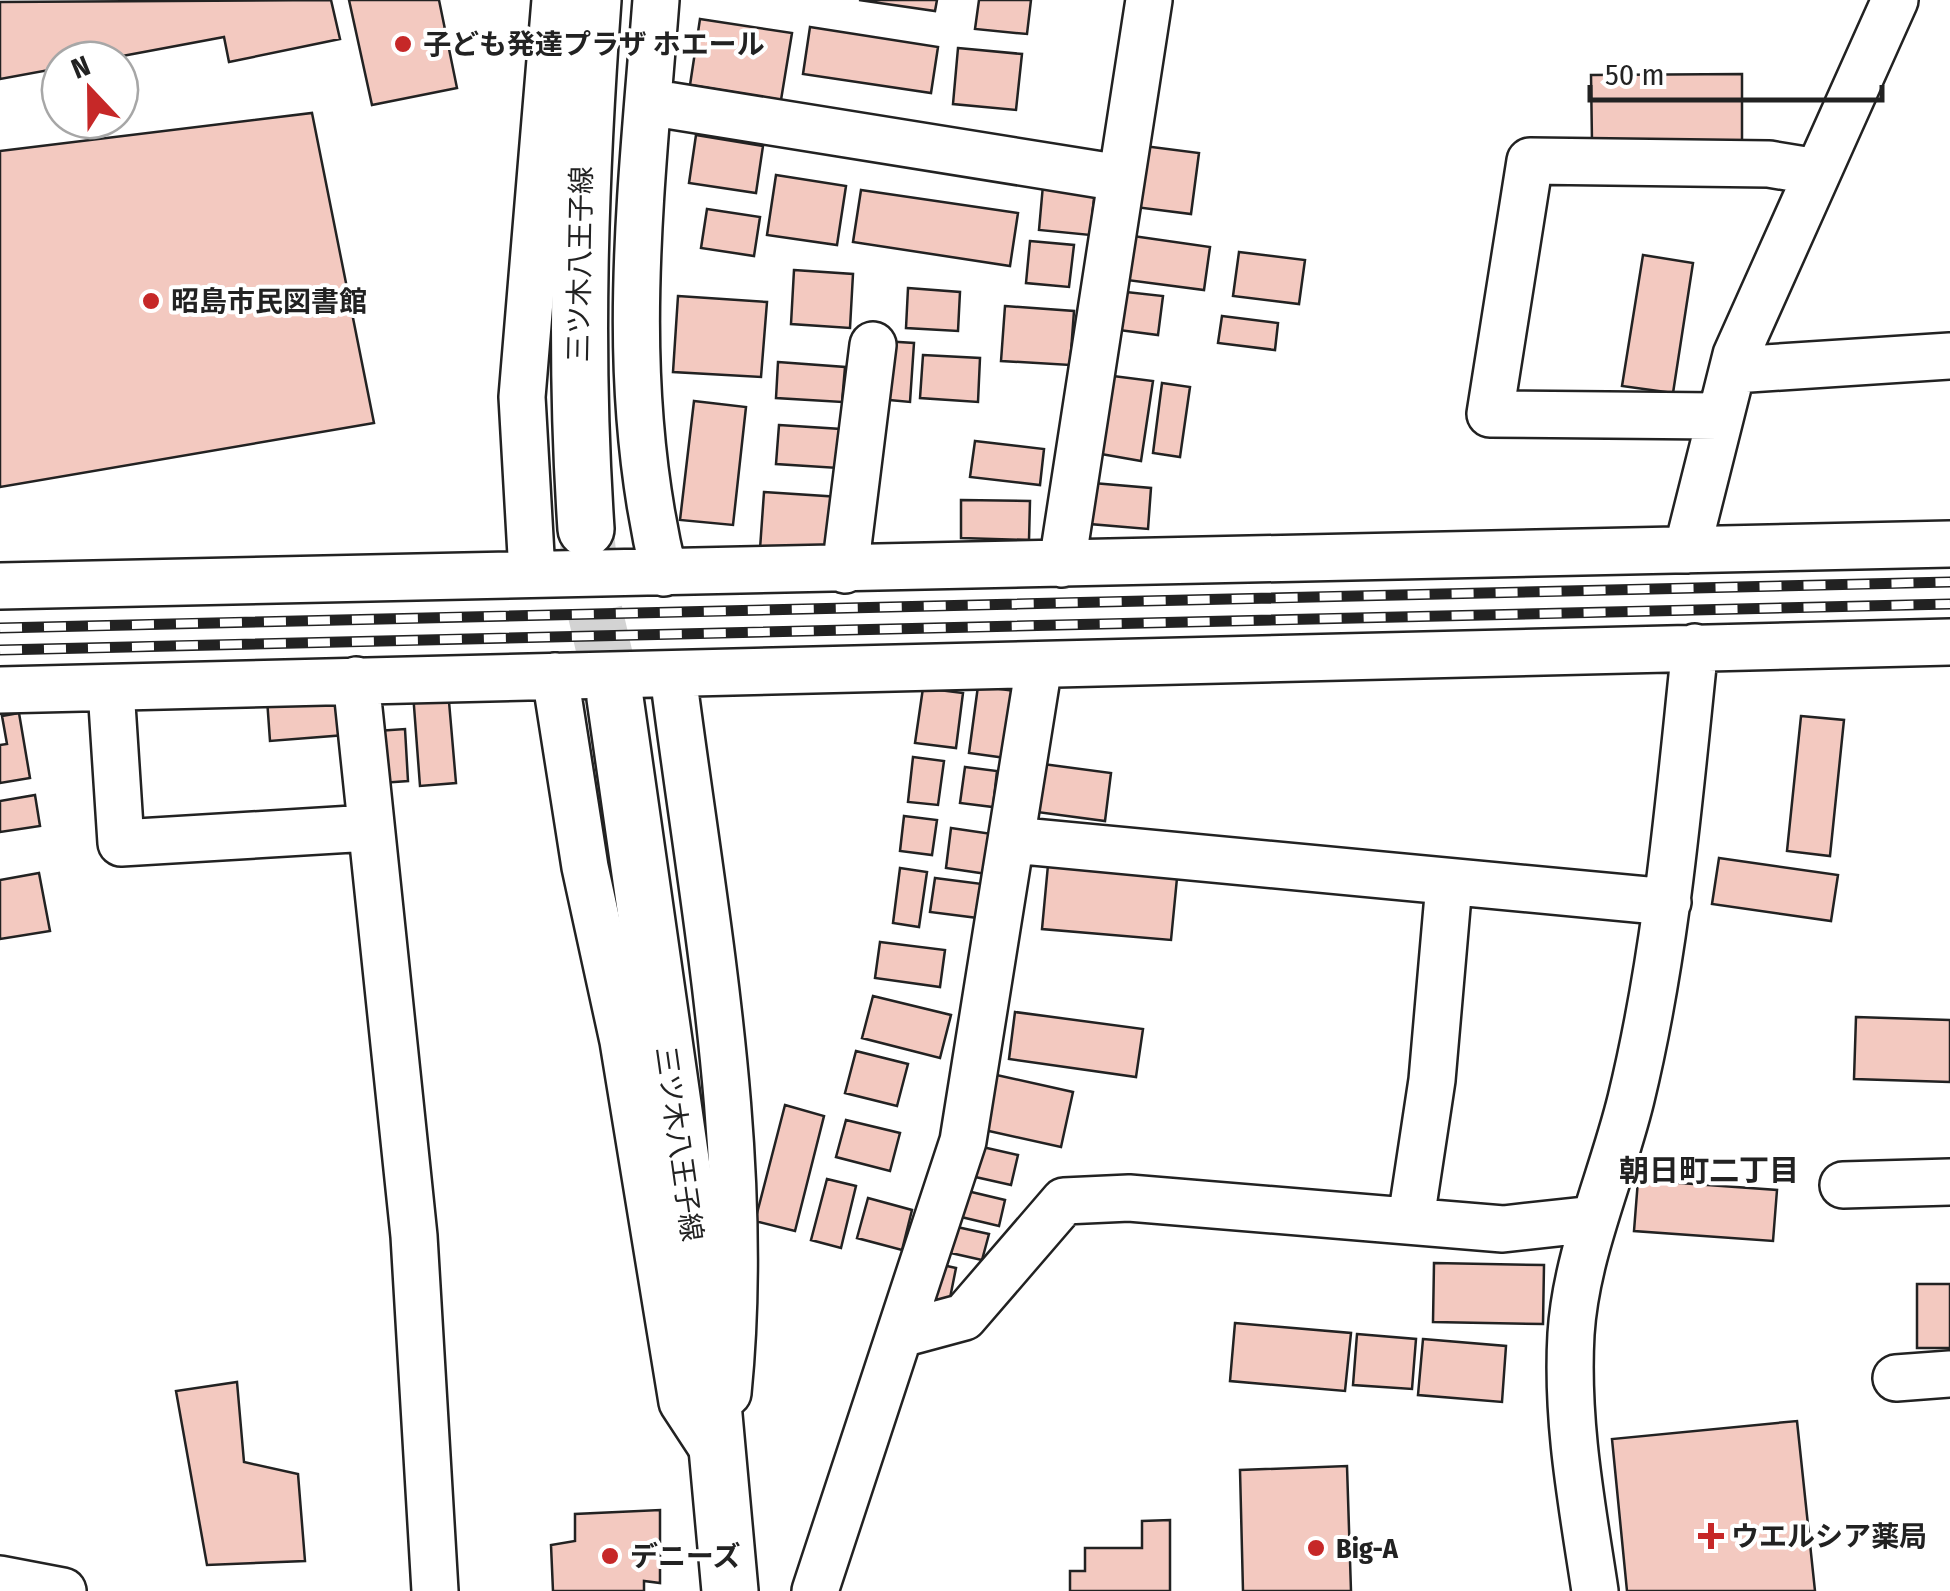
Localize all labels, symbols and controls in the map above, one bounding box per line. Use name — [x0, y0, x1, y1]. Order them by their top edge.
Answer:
place label: 子ども発達プラザ ホエール — [423, 28, 765, 61]
marker: 子ども発達プラザ ホエール — [392, 33, 414, 55]
north arrow — [40, 40, 140, 140]
scale bar — [1590, 40, 1882, 102]
text: N — [67, 49, 95, 86]
text: 50 m — [1605, 57, 1665, 93]
street label: 三ツ木八王子線 — [562, 166, 598, 362]
place label: 昭島市民図書館 — [171, 285, 367, 318]
marker: 昭島市民図書館 — [140, 290, 162, 312]
street label: 三ツ木八王子線 — [649, 1045, 709, 1243]
district label: 朝日町二丁目 — [1619, 1153, 1799, 1189]
place label: ウエルシア薬局 — [1731, 1520, 1927, 1553]
marker: ウエルシア薬局 — [1700, 1525, 1722, 1547]
place label: Big-A — [1336, 1532, 1399, 1565]
marker: Big-A — [1305, 1537, 1327, 1559]
place label: デニーズ — [630, 1540, 741, 1573]
marker: デニーズ — [599, 1545, 621, 1567]

